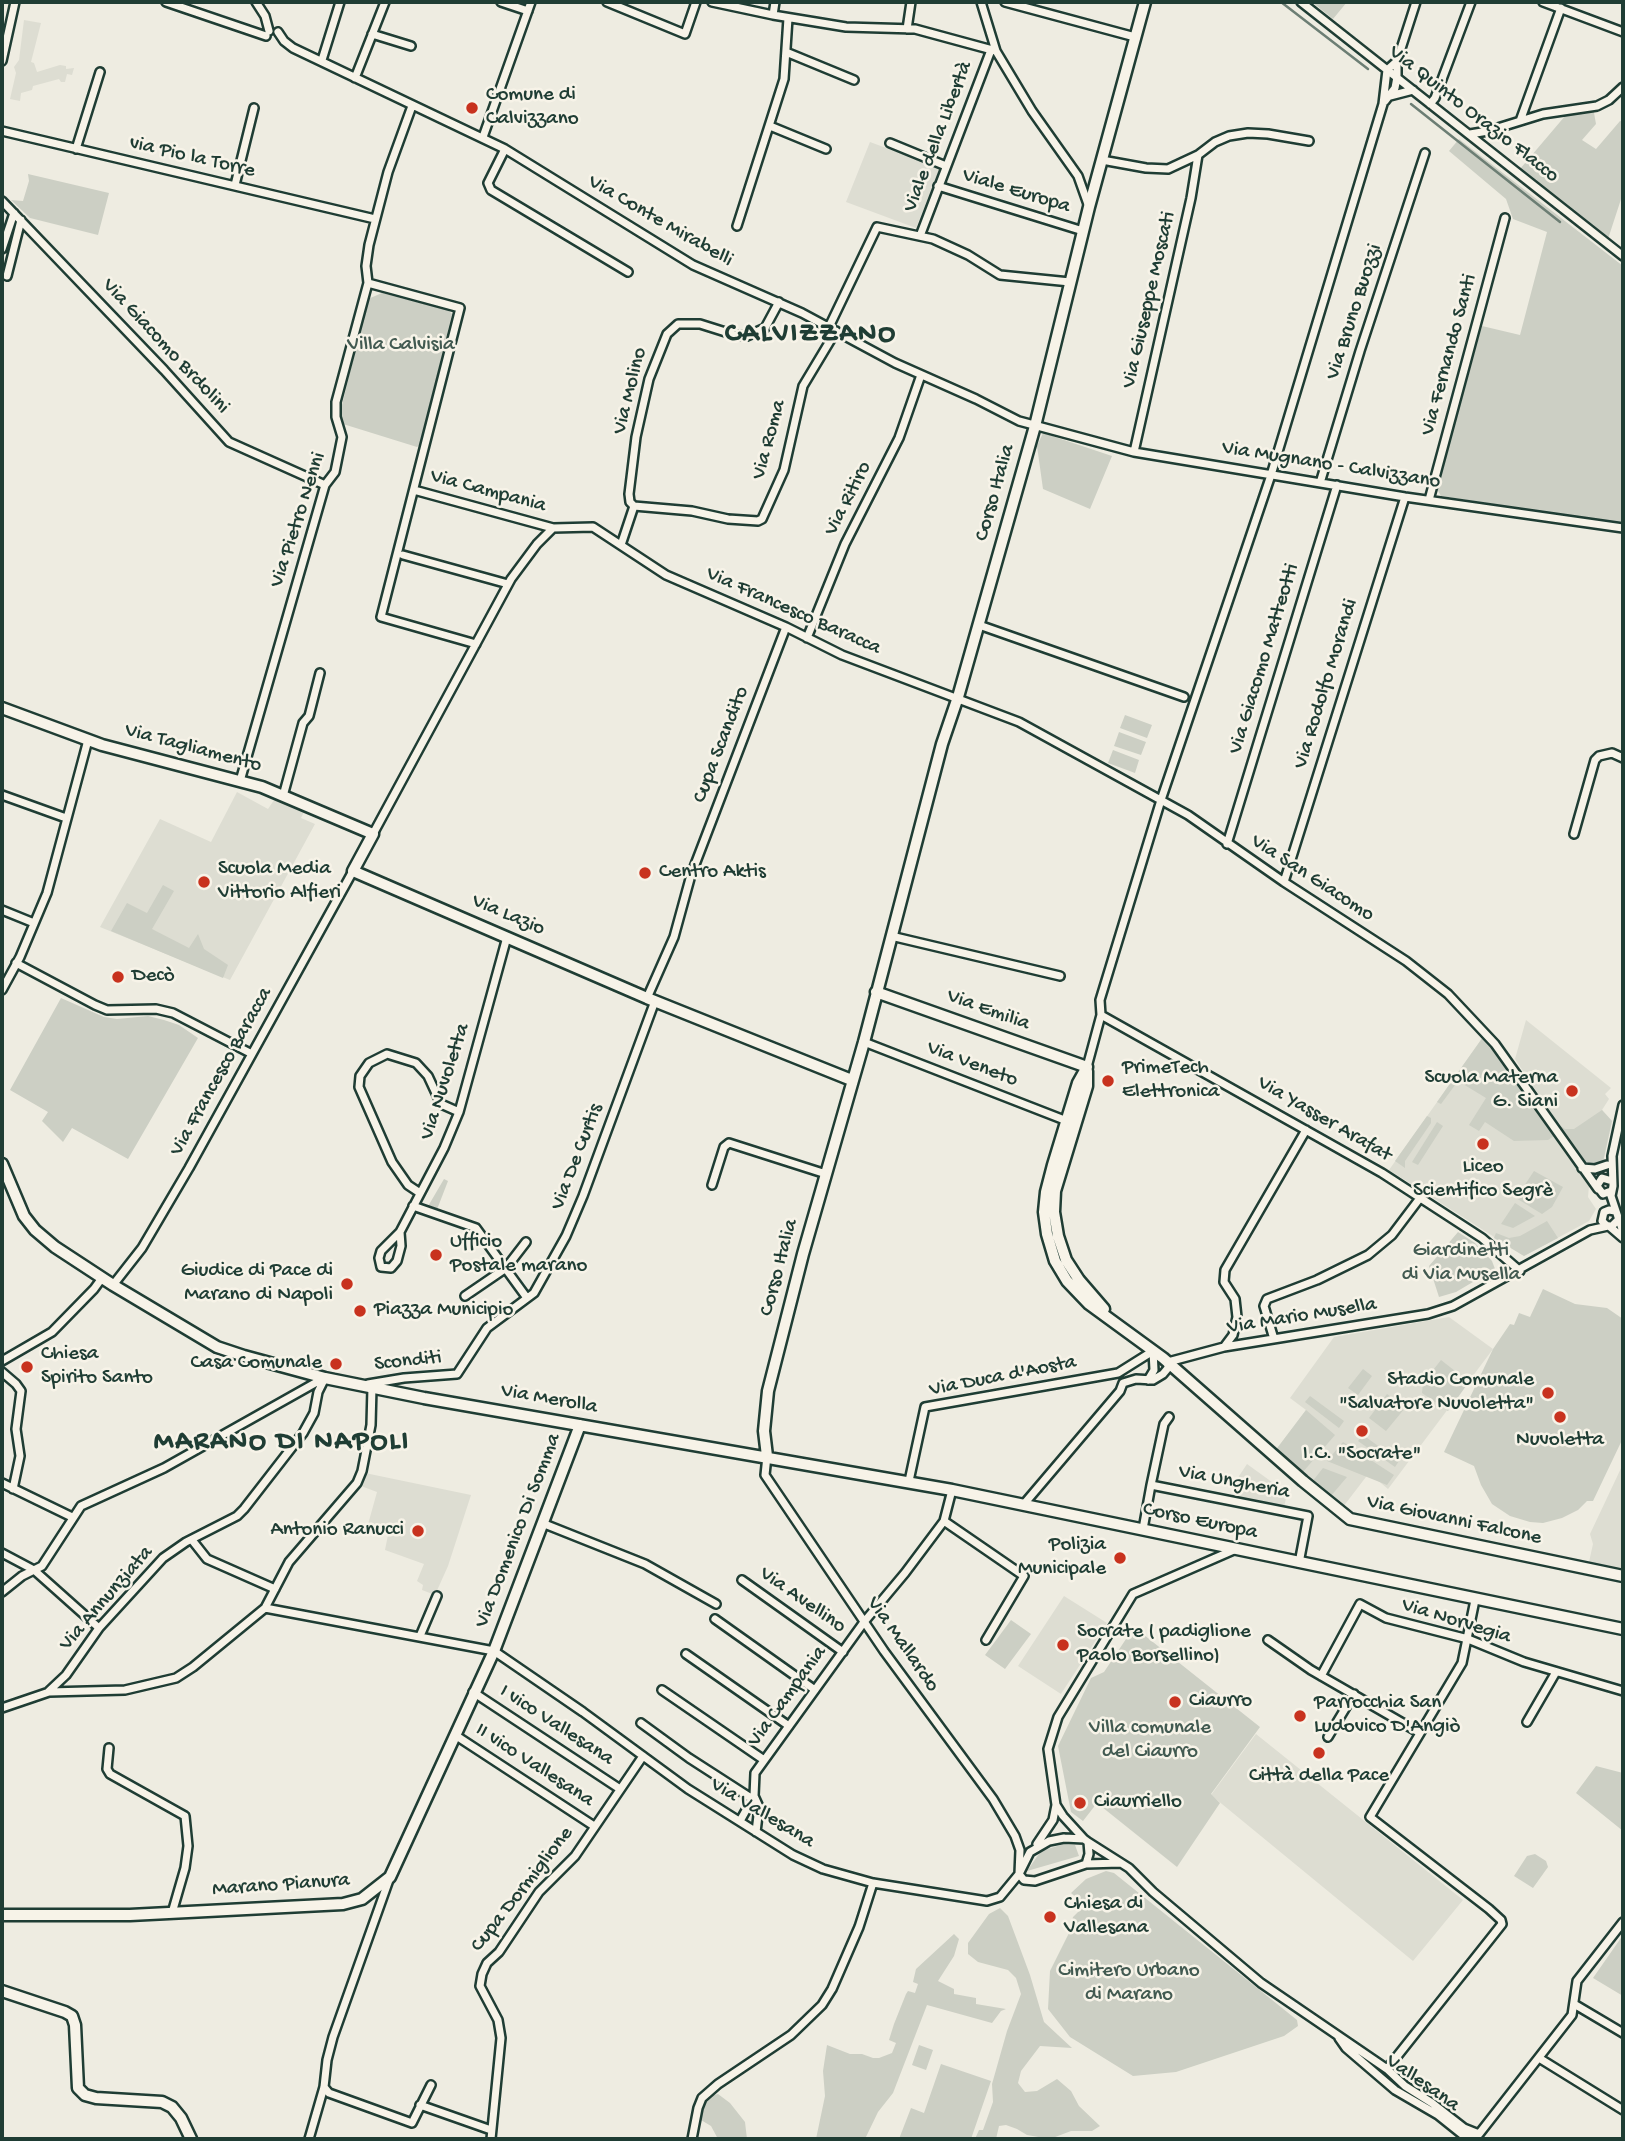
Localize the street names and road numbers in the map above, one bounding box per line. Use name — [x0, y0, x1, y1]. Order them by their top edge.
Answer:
street label: Via Quinto Orazio Flacco — [1383, 41, 1563, 189]
street label: Viale della Libertà — [899, 58, 979, 216]
street label: via Pio la Torre — [127, 131, 257, 185]
street label: Viale Europa — [959, 164, 1073, 220]
street label: Via Conte Mirabelli — [583, 170, 737, 274]
street label: Via Giuseppe Moscati — [1117, 209, 1183, 391]
street label: Via Bruno Buozzi — [1321, 241, 1389, 383]
street label: Via Fernando Santi — [1416, 271, 1484, 439]
street label: Via Giacomo Brdolini — [96, 274, 234, 420]
street label: Via Molino — [608, 345, 654, 437]
street label: Via Roma — [747, 397, 793, 483]
street label: Via Mugnano - Calvizzano — [1220, 436, 1442, 496]
street label: Corso Italia — [970, 442, 1022, 544]
street label: Via Pietro Nenni — [265, 449, 333, 591]
street label: Via Ritiro — [820, 458, 878, 540]
street label: Via Campania — [427, 464, 549, 520]
street label: Via Giacomo Matteotti — [1224, 561, 1306, 757]
street label: Via Francesco Baracca — [702, 562, 884, 662]
street label: Via Rodolfo Morandi — [1289, 596, 1365, 772]
street label: Cupa Scandito — [688, 683, 756, 807]
street label: Via Tagliamento — [122, 719, 264, 779]
street label: Via San Giacomo — [1245, 830, 1379, 928]
street label: Via Lazio — [468, 889, 548, 943]
street label: Via Francesco Baracca — [165, 983, 279, 1161]
street label: Via Emilia — [943, 984, 1033, 1038]
street label: Via Nuvoletta — [415, 1021, 477, 1143]
street label: Via Veneto — [923, 1036, 1021, 1094]
street label: Via Yasser Arafat — [1252, 1071, 1396, 1169]
street label: Via De Curtis — [546, 1100, 610, 1214]
street label: Corso Italia — [755, 1217, 805, 1319]
street label: Via Mario Musella — [1226, 1293, 1378, 1341]
street label: Sconditi — [373, 1346, 443, 1378]
street label: Via Duca d'Aosta — [927, 1350, 1079, 1404]
street label: Via Merolla — [499, 1379, 599, 1421]
street label: Via Domenico Di Somma — [470, 1430, 568, 1632]
street label: Via Ungheria — [1176, 1460, 1292, 1506]
street label: Via Giovanni Falcone — [1364, 1490, 1544, 1552]
street label: Corso Europa — [1140, 1498, 1260, 1546]
street label: Via Annunziata — [55, 1541, 159, 1657]
street label: Via Avellino — [754, 1562, 850, 1640]
street label: Via Mallardo — [860, 1592, 944, 1698]
street label: Via Norvegia — [1398, 1593, 1514, 1651]
street label: Via Campania — [743, 1641, 833, 1753]
street label: I vico Vallesana — [494, 1680, 618, 1772]
street label: II vico Vallesana — [470, 1718, 598, 1814]
street label: Via Vallesana — [705, 1773, 819, 1855]
street label: Cupa Dormiglione — [466, 1822, 580, 1958]
street label: Marano Pianura — [211, 1869, 351, 1903]
street label: Vallesana — [1380, 2049, 1464, 2119]

